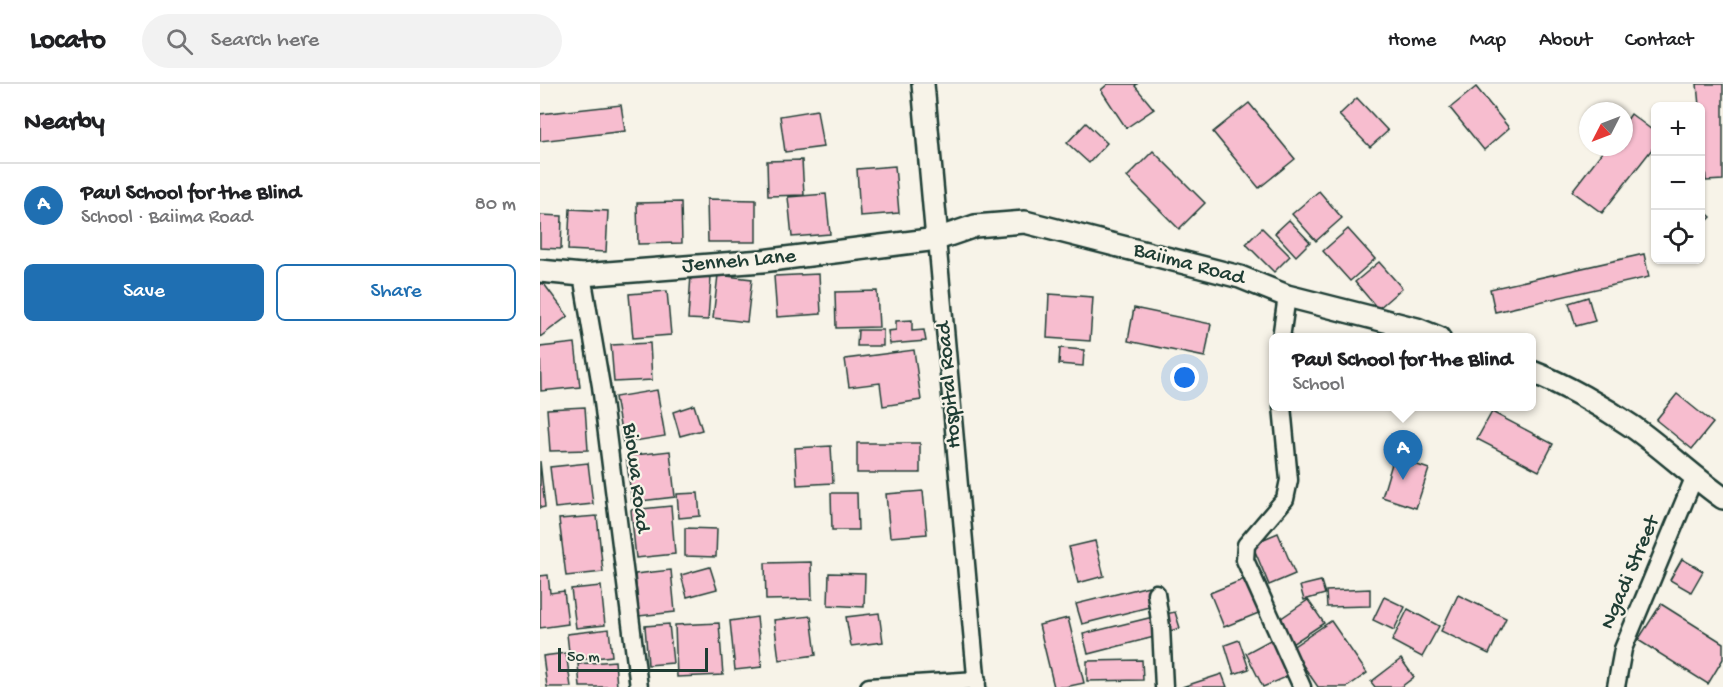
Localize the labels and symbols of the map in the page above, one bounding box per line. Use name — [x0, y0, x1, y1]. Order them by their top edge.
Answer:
north arrow — [1579, 102, 1633, 156]
street label: Baiima Road — [1130, 237, 1250, 293]
street label: Jenneh Lane — [681, 244, 798, 280]
street label: Hospital Road — [931, 319, 968, 449]
your location — [1170, 363, 1199, 392]
street label: Biowa Road — [615, 421, 655, 536]
pin: A — [1384, 430, 1422, 480]
street label: Ngadi Street — [1595, 511, 1667, 634]
scale bar — [558, 645, 708, 672]

